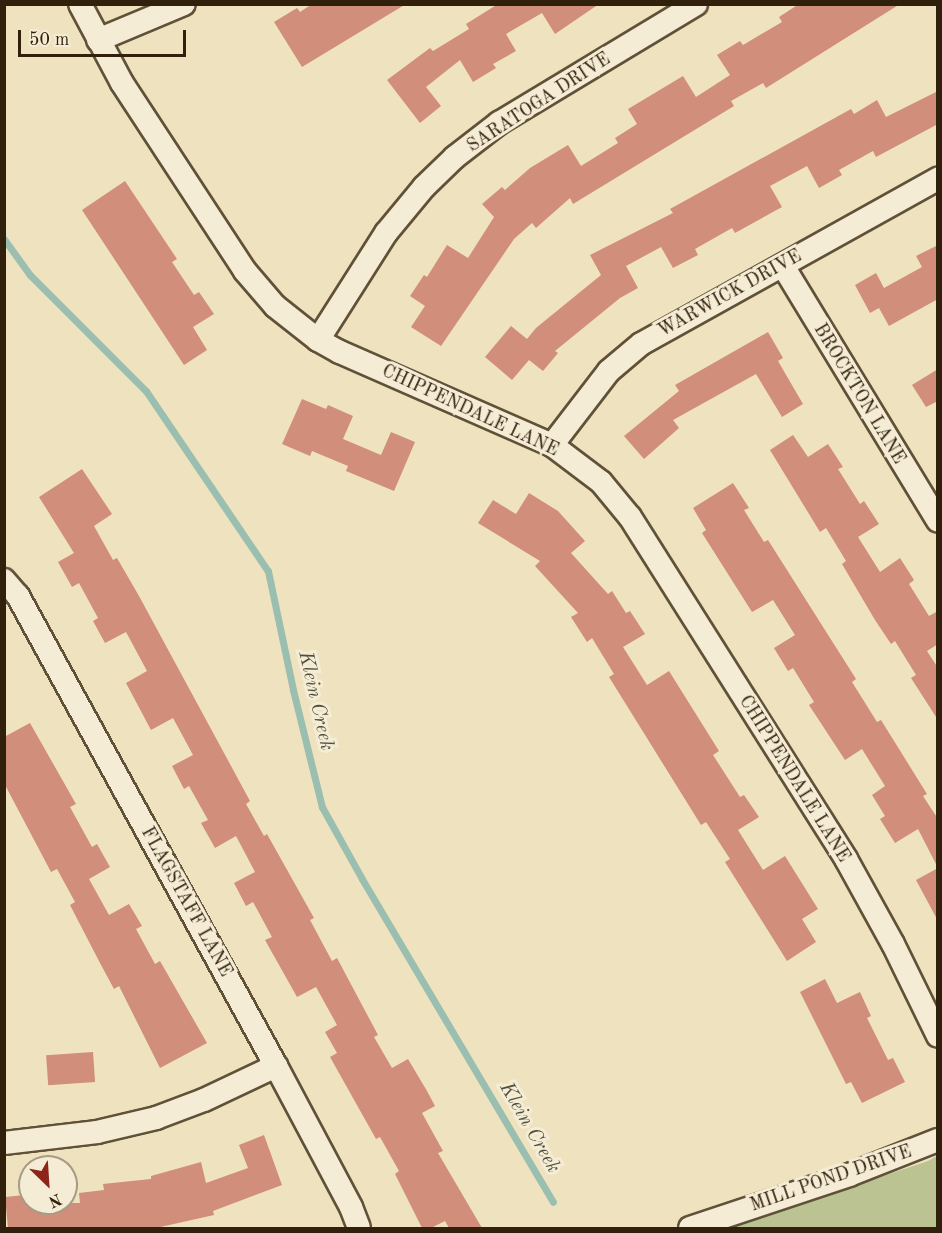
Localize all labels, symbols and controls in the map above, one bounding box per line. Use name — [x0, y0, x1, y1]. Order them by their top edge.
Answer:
scale bar — [21, 18, 189, 56]
text: 50 m — [29, 31, 69, 49]
street label: SARATOGA DRIVE — [463, 49, 615, 157]
street label: WARWICK DRIVE — [655, 246, 805, 342]
street label: BROCKTON LANE — [809, 320, 909, 468]
street label: CHIPPENDALE LANE — [378, 361, 562, 461]
water label: Klein Creek — [292, 649, 338, 753]
street label: CHIPPENDALE LANE — [734, 692, 854, 866]
street label: FLAGSTAFF LANE — [136, 823, 236, 981]
water label: Klein Creek — [493, 1078, 565, 1178]
street label: MILL POND DRIVE — [747, 1141, 915, 1217]
north arrow — [18, 1155, 78, 1215]
text: N — [46, 1190, 64, 1209]

